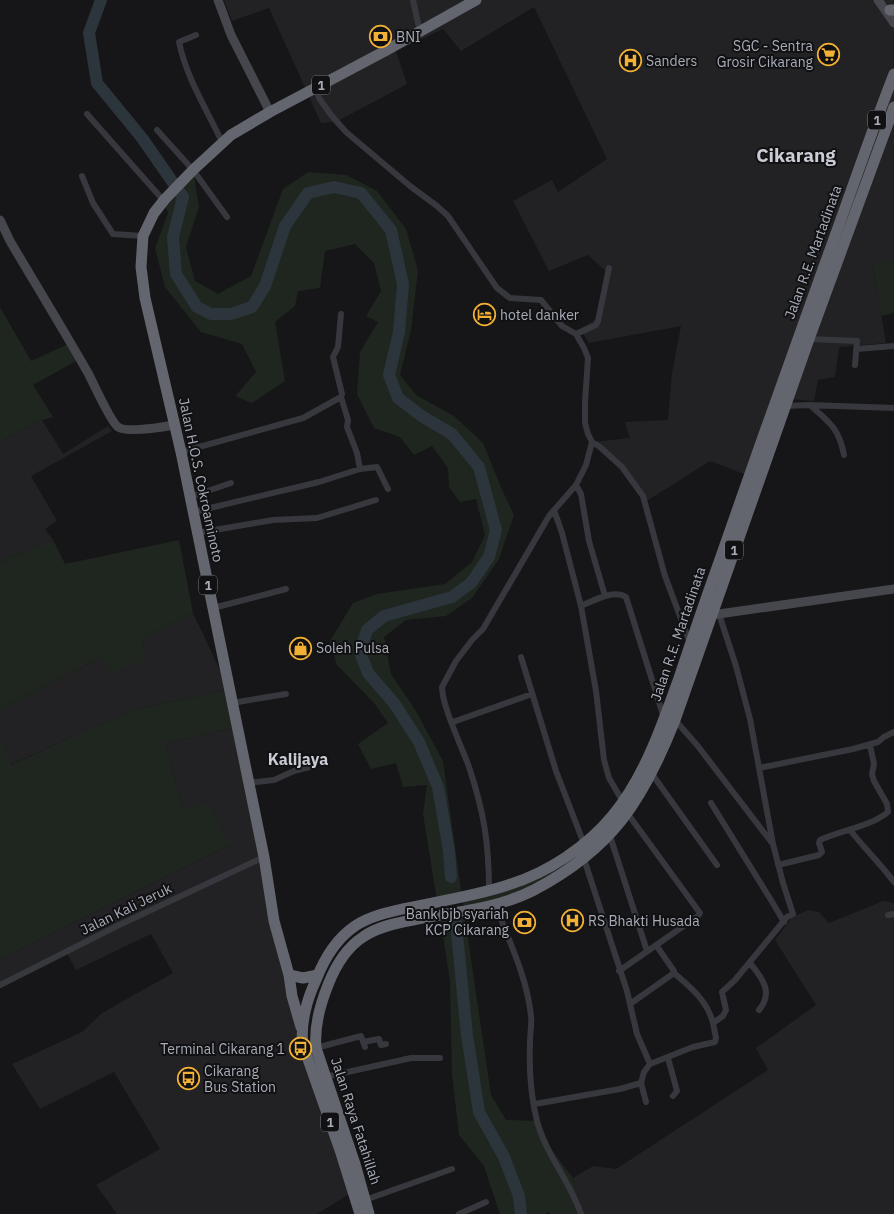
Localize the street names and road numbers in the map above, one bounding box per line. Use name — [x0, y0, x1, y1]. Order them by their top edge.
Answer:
road number: 1 — [312, 76, 330, 94]
road number: 1 — [868, 110, 886, 130]
street label: Jalan R.E. Martadinata — [780, 182, 846, 321]
street label: Jalan H.O.S. Cokroaminoto — [175, 396, 227, 564]
road number: 1 — [725, 540, 743, 560]
street label: Jalan R.E. Martadinata — [647, 564, 710, 704]
road number: 1 — [199, 576, 217, 594]
street label: Jalan Kali Jeruk — [77, 879, 175, 939]
street label: Jalan Raya Fatahillah — [327, 1055, 385, 1187]
road number: 1 — [321, 1112, 339, 1132]

